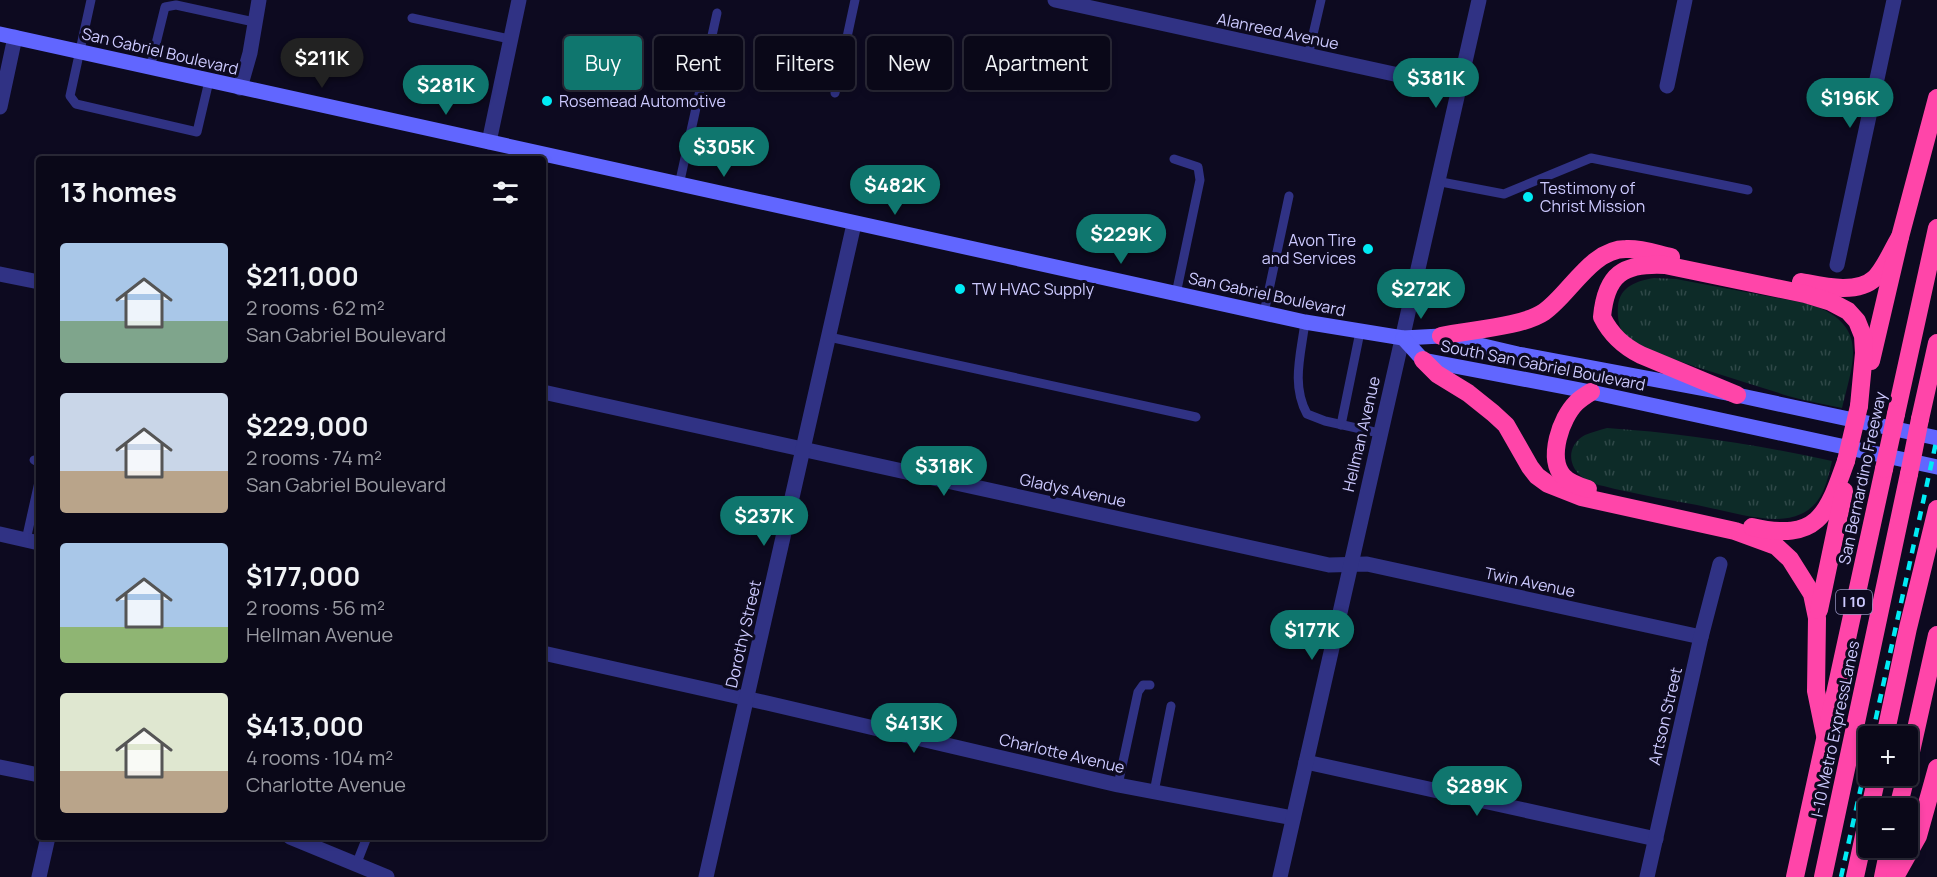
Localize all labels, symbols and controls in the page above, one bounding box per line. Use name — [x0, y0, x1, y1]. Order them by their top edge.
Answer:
street label: Alanreed Avenue — [1215, 7, 1341, 55]
street label: San Gabriel Boulevard — [80, 22, 240, 80]
chip: Buy — [564, 36, 642, 90]
chip: Rent — [654, 36, 743, 90]
chip: Filters — [755, 36, 855, 90]
chip: New — [867, 36, 952, 90]
chip: Apartment — [964, 36, 1110, 90]
pin: $211K — [280, 38, 364, 89]
text: $211K — [295, 44, 349, 71]
pin: $381K — [1394, 58, 1478, 109]
text: $381K — [1407, 64, 1465, 91]
pin: $281K — [404, 65, 488, 116]
text: $281K — [417, 71, 475, 98]
pin: $196K — [1808, 78, 1892, 129]
text: $196K — [1820, 84, 1880, 111]
place label: Rosemead Automotive — [559, 90, 726, 112]
marker: Rosemead Automotive — [540, 94, 554, 108]
pin: $305K — [682, 127, 766, 178]
text: $305K — [693, 133, 755, 160]
pin: $482K — [853, 165, 937, 216]
text: $482K — [864, 171, 926, 198]
text: 13 homes — [60, 174, 177, 210]
icon: filters — [489, 176, 522, 209]
place label: Testimony of Christ Mission — [1540, 177, 1645, 217]
marker: Testimony of Christ Mission — [1521, 190, 1535, 204]
pin: $229K — [1079, 214, 1163, 265]
text: $229K — [1090, 220, 1152, 247]
place label: Avon Tire and Services — [1262, 229, 1356, 269]
marker: Avon Tire and Services — [1361, 242, 1375, 256]
text: $211,000 — [246, 258, 359, 294]
icon: home — [108, 267, 180, 339]
street label: San Gabriel Boulevard — [1186, 267, 1348, 321]
pin: $272K — [1379, 269, 1463, 320]
text: $272K — [1391, 275, 1451, 302]
place label: TW HVAC Supply — [972, 278, 1095, 300]
marker: TW HVAC Supply — [953, 282, 967, 296]
text: 2 rooms · 62 m² — [246, 294, 385, 321]
text: San Gabriel Boulevard — [246, 321, 446, 348]
street label: South San Gabriel Boulevard — [1439, 334, 1647, 396]
street label: Hellman Avenue — [1337, 374, 1385, 494]
street label: San Bernardino Freeway — [1833, 389, 1891, 567]
text: $229,000 — [246, 408, 369, 444]
icon: home — [108, 417, 180, 489]
text: 2 rooms · 74 m² — [246, 444, 382, 471]
pin: $318K — [902, 446, 986, 497]
text: $318K — [915, 452, 973, 479]
street label: Gladys Avenue — [1018, 468, 1128, 512]
text: San Gabriel Boulevard — [246, 471, 446, 498]
pin: $237K — [722, 496, 806, 547]
text: $237K — [734, 502, 794, 529]
text: $177,000 — [246, 558, 360, 594]
street label: Twin Avenue — [1483, 562, 1577, 602]
icon: home — [108, 567, 180, 639]
street label: Dorothy Street — [720, 578, 766, 690]
road number: I 10 — [1836, 590, 1872, 614]
text: 2 rooms · 56 m² — [246, 594, 385, 621]
pin: $177K — [1270, 610, 1354, 661]
text: $177K — [1284, 616, 1340, 643]
text: Hellman Avenue — [246, 621, 393, 648]
street label: I-10 Metro ExpressLanes — [1806, 639, 1864, 819]
street label: Artson Street — [1643, 665, 1687, 767]
pin: $413K — [872, 703, 956, 754]
text: $413,000 — [246, 708, 364, 744]
text: $413K — [885, 709, 943, 736]
icon: home — [108, 717, 180, 789]
map controls — [1858, 726, 1918, 858]
button: + — [1858, 726, 1918, 786]
street label: Charlotte Avenue — [997, 728, 1127, 778]
text: 4 rooms · 104 m² — [246, 744, 393, 771]
pin: $289K — [1435, 766, 1519, 817]
text: Charlotte Avenue — [246, 771, 406, 798]
text: $289K — [1446, 772, 1508, 799]
button: − — [1858, 798, 1918, 858]

